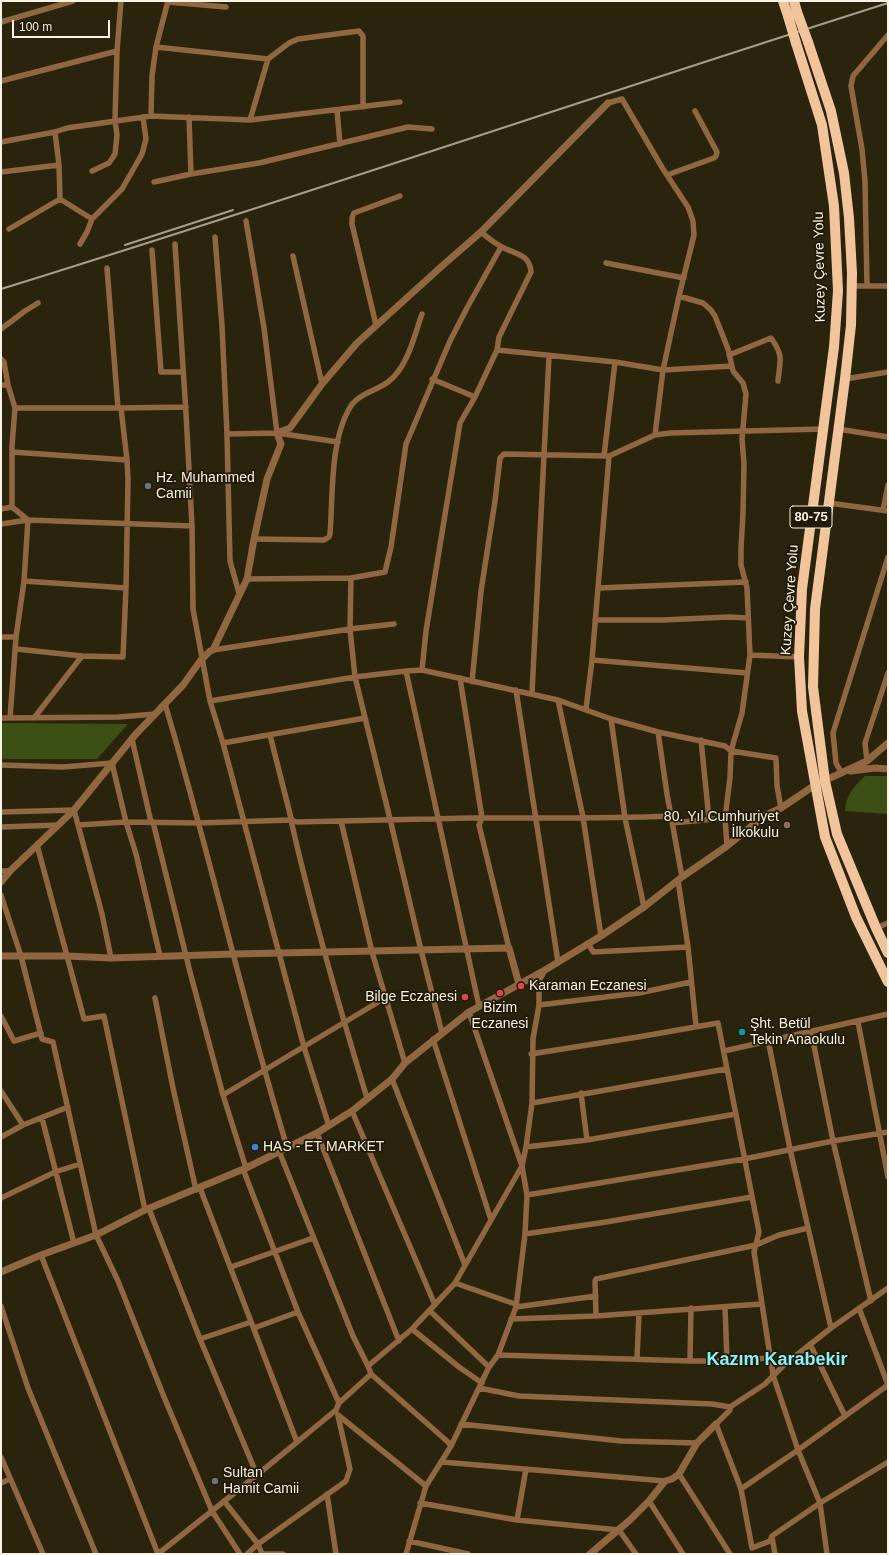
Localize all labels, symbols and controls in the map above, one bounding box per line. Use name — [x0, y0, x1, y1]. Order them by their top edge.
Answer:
scale bar — [14, 12, 112, 38]
text: 100 m — [19, 20, 52, 34]
street label: Kuzey Çevre Yolu — [811, 211, 829, 323]
place label: Hz. Muhammed Camii — [156, 470, 255, 502]
marker: Hz. Muhammed Camii — [143, 481, 153, 491]
road number: 80-75 — [790, 506, 832, 528]
street label: Kuzey Çevre Yolu — [778, 544, 802, 656]
place label: 80. Yıl Cumhuriyet İlkokulu — [664, 809, 779, 842]
marker: 80. Yıl Cumhuriyet İlkokulu — [782, 820, 792, 830]
place label: Karaman Eczanesi — [529, 978, 647, 994]
marker: Karaman Eczanesi — [516, 981, 526, 991]
marker: Bizim Eczanesi — [495, 988, 505, 998]
place label: Bilge Eczanesi — [365, 989, 457, 1005]
marker: Bilge Eczanesi — [460, 992, 470, 1002]
place label: Bizim Eczanesi — [472, 1000, 528, 1032]
place label: Şht. Betül Tekin Anaokulu — [750, 1016, 845, 1048]
marker: Şht. Betül Tekin Anaokulu — [737, 1027, 747, 1037]
place label: HAS - ET MARKET — [263, 1139, 384, 1155]
marker: HAS - ET MARKET — [250, 1142, 260, 1152]
district label: Kazım Karabekir — [706, 1349, 848, 1371]
place label: Sultan Hamit Camii — [223, 1465, 299, 1498]
marker: Sultan Hamit Camii — [210, 1476, 220, 1486]

